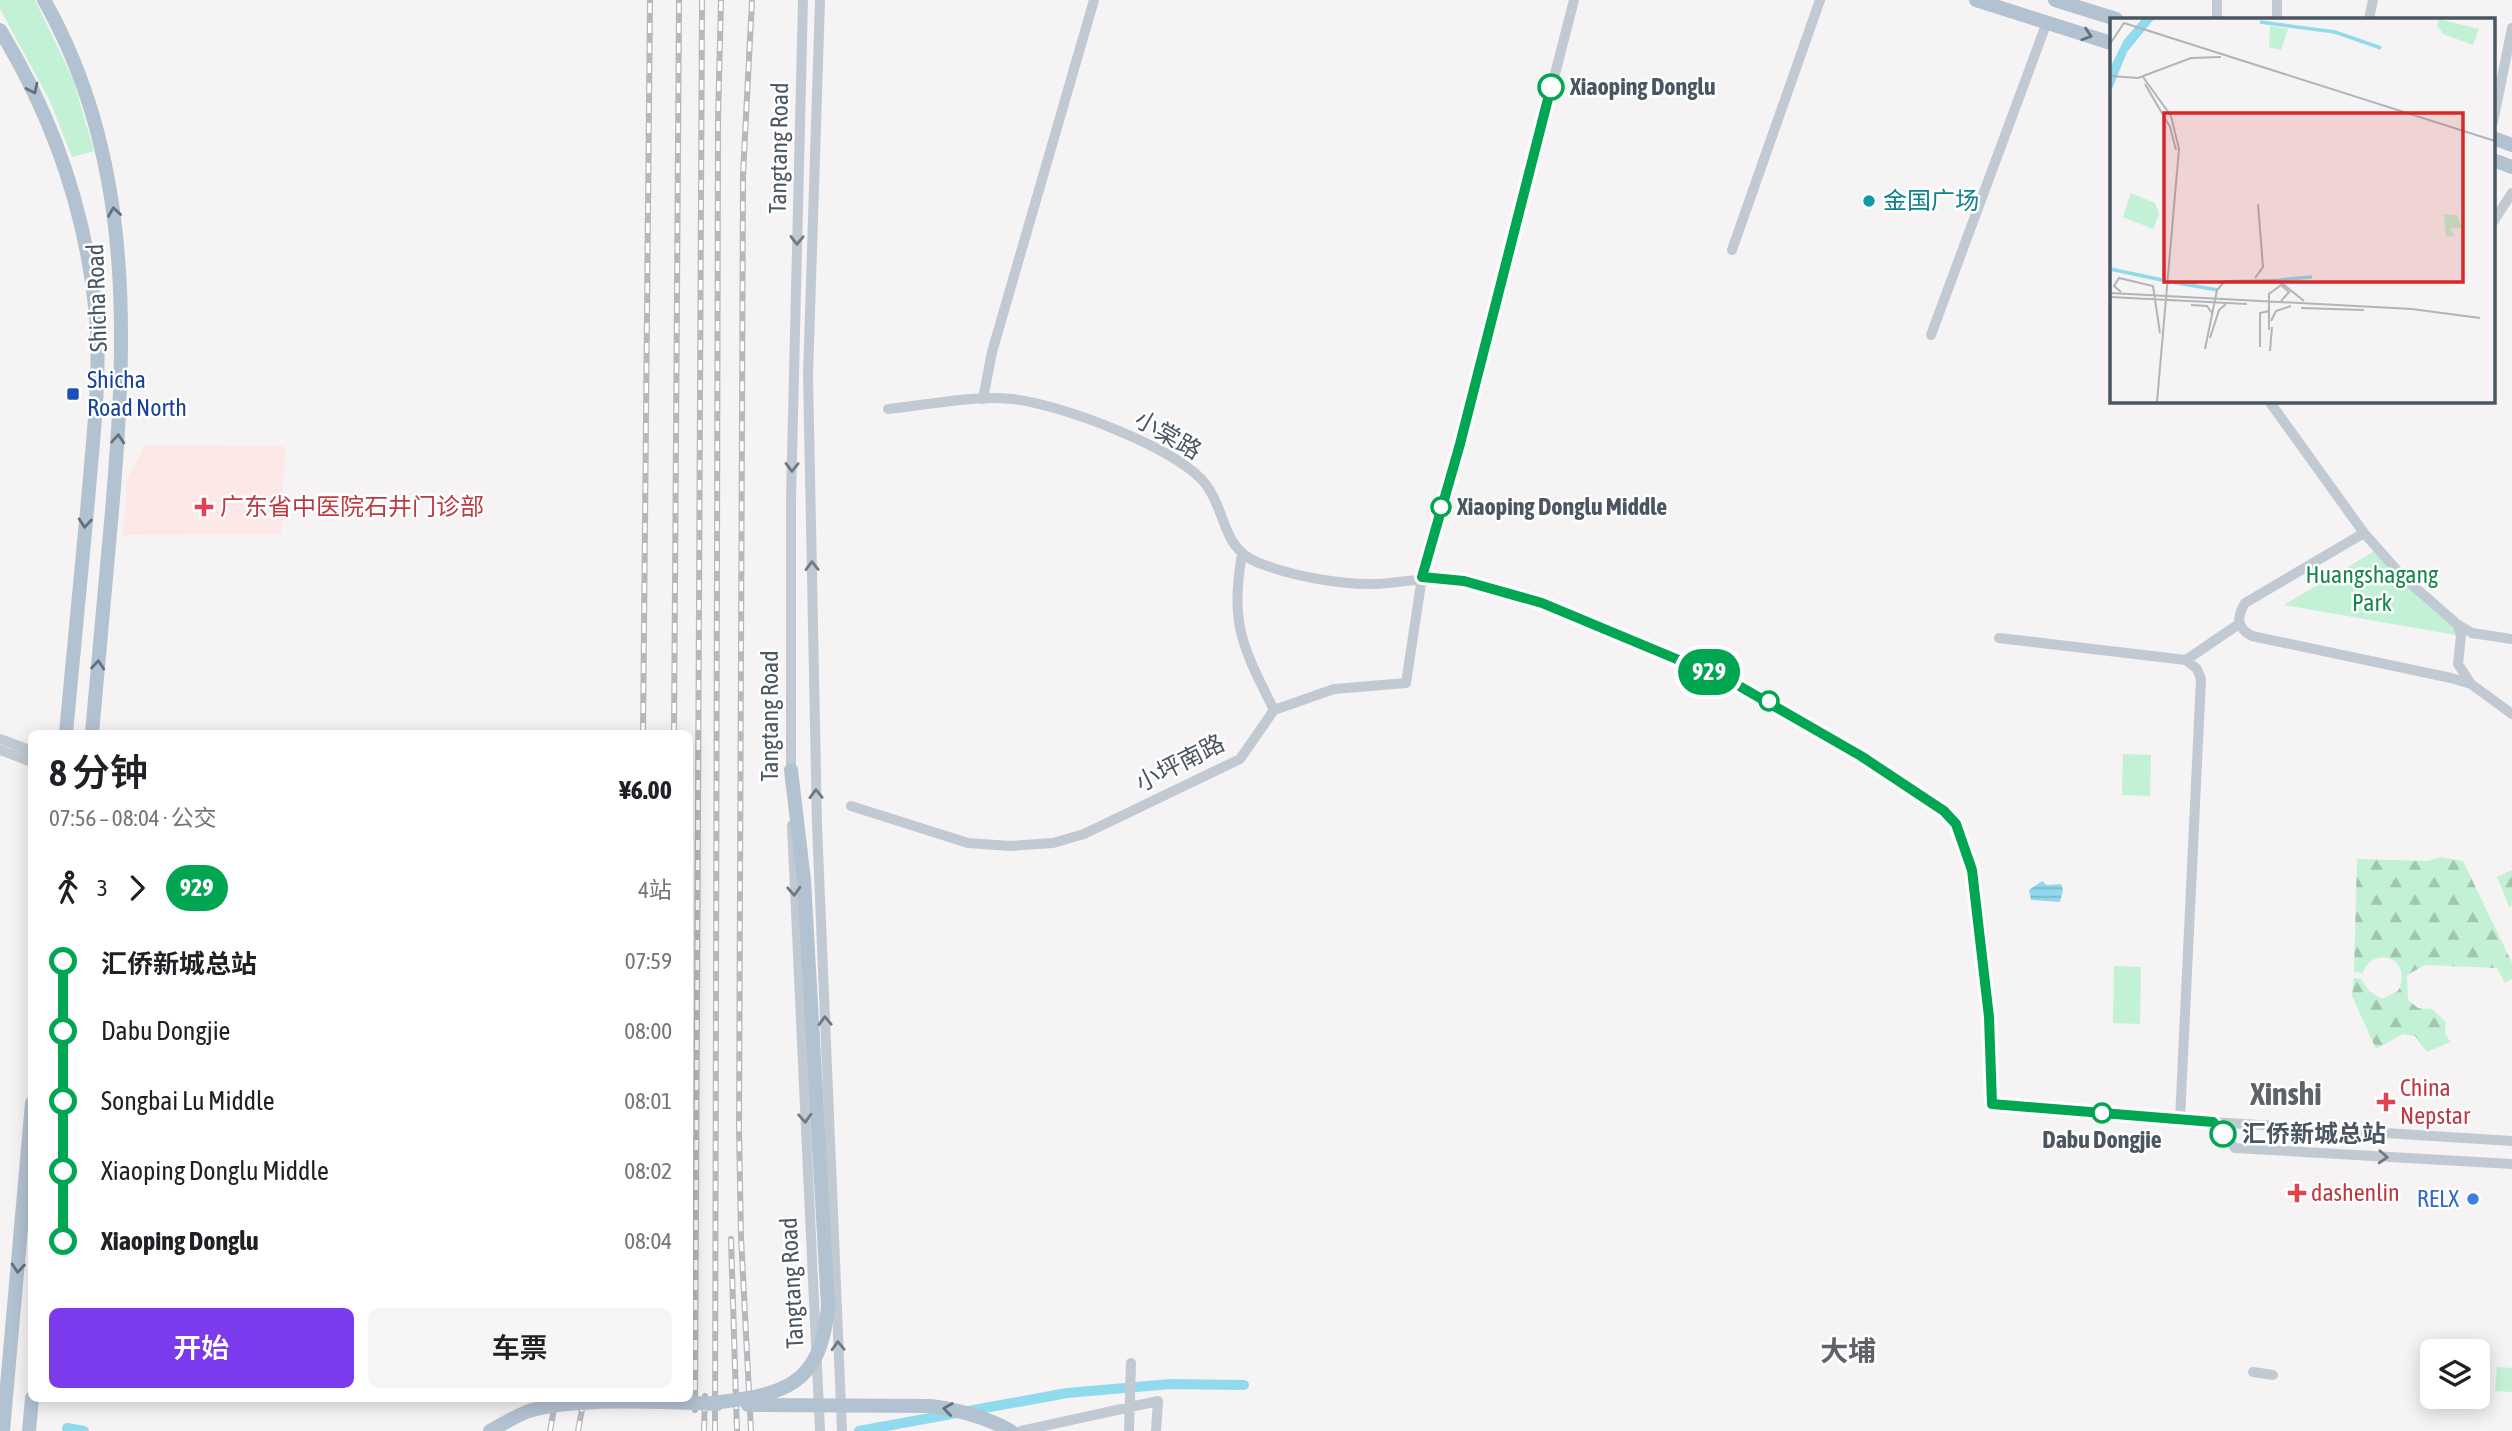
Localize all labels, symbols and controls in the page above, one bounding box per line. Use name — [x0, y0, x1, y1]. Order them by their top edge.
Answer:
inset map — [2110, 18, 2494, 402]
one-way arrow — [2081, 27, 2093, 42]
place label: Xiaoping Donglu — [1569, 73, 1716, 100]
marker: Xiaoping Donglu — [1538, 74, 1564, 100]
one-way arrow — [25, 82, 39, 94]
street label: Tangtang Road — [764, 82, 793, 214]
place label: 金国广场 — [1883, 187, 1979, 214]
marker: 金国广场 — [1861, 193, 1877, 209]
one-way arrow — [107, 206, 122, 218]
one-way arrow — [790, 234, 805, 245]
street label: Shicha Road — [81, 244, 112, 352]
place label: Shicha Road North — [87, 366, 187, 421]
marker: Shicha Road North — [65, 386, 81, 402]
street label: 小棠路 — [1130, 405, 1206, 464]
one-way arrow — [110, 433, 125, 444]
one-way arrow — [784, 462, 800, 473]
place label: 广东省中医院石井门诊部 — [220, 493, 484, 520]
place label: Xiaoping Donglu Middle — [1456, 493, 1667, 520]
marker: 广东省中医院石井门诊部 — [194, 497, 214, 517]
marker: Xiaoping Donglu Middle — [1431, 497, 1451, 517]
one-way arrow — [78, 517, 93, 529]
one-way arrow — [804, 560, 819, 571]
park label: Huangshagang Park — [2306, 561, 2439, 616]
line badge: 929 — [1669, 649, 1749, 695]
street label: Tangtang Road — [756, 650, 783, 782]
text: 929 — [1692, 658, 1726, 685]
one-way arrow — [90, 659, 105, 670]
unlabelled marker — [1759, 691, 1779, 711]
street label: 小坪南路 — [1131, 729, 1229, 796]
text: 8 分钟 — [49, 751, 148, 794]
text: ¥6.00 — [619, 775, 672, 805]
one-way arrow — [808, 788, 824, 798]
text: 07:56 – 08:04 · 公交 — [49, 805, 217, 831]
icon: walk — [49, 869, 87, 907]
icon: forward — [118, 869, 156, 907]
text: 929 — [180, 874, 214, 901]
text: 3 — [97, 875, 108, 901]
text: 4站 — [638, 877, 672, 903]
one-way arrow — [786, 885, 801, 896]
text: 07:59 — [625, 948, 672, 974]
text: 汇侨新城总站 — [101, 949, 257, 979]
one-way arrow — [817, 1015, 832, 1026]
text: Dabu Dongjie — [101, 1016, 230, 1046]
text: 08:00 — [624, 1018, 672, 1044]
place label: China Nepstar — [2400, 1074, 2471, 1129]
district label: Xinshi — [2249, 1075, 2322, 1112]
text: Songbai Lu Middle — [101, 1086, 275, 1116]
text: 08:01 — [624, 1088, 672, 1114]
marker: China Nepstar — [2378, 1094, 2394, 1110]
marker: Dabu Dongjie — [2092, 1103, 2112, 1123]
one-way arrow — [797, 1113, 812, 1124]
place label: 汇侨新城总站 — [2242, 1120, 2386, 1147]
marker: 汇侨新城总站 — [2210, 1121, 2236, 1147]
place label: Dabu Dongjie — [2042, 1126, 2162, 1153]
one-way arrow — [2378, 1149, 2389, 1164]
text: Xiaoping Donglu Middle — [101, 1156, 329, 1186]
text: 08:02 — [624, 1158, 672, 1184]
place label: dashenlin — [2311, 1179, 2400, 1206]
marker: dashenlin — [2289, 1185, 2305, 1201]
place label: RELX — [2417, 1185, 2459, 1212]
marker: RELX — [2465, 1191, 2481, 1207]
street label: Tangtang Road — [775, 1217, 808, 1349]
text: Xiaoping Donglu — [101, 1226, 259, 1256]
text: 08:04 — [624, 1228, 672, 1254]
one-way arrow — [11, 1263, 26, 1274]
button: 开始 — [49, 1308, 354, 1388]
button: 车票 — [368, 1308, 672, 1388]
district label: 大埔 — [1820, 1335, 1876, 1367]
map controls — [2420, 1339, 2490, 1409]
button: layers — [2420, 1339, 2490, 1409]
one-way arrow — [831, 1340, 846, 1351]
one-way arrow — [942, 1401, 954, 1416]

